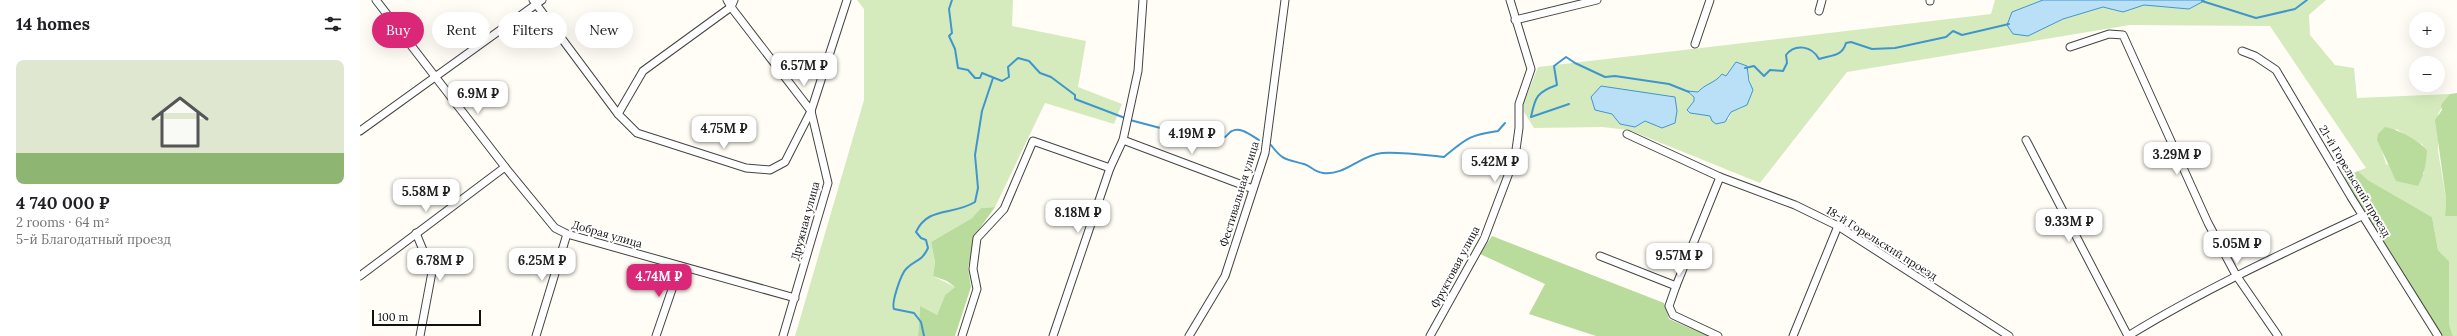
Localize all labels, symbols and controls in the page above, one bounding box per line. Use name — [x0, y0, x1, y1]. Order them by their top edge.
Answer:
chip: Buy — [372, 12, 424, 48]
chip: Rent — [432, 12, 490, 48]
chip: Filters — [498, 12, 567, 48]
chip: New — [575, 12, 633, 48]
map controls — [2409, 12, 2445, 92]
button: + — [2409, 12, 2445, 48]
text: 14 homes — [16, 13, 90, 35]
icon: filters — [322, 13, 344, 35]
pin: 6.57M ₽ — [767, 53, 841, 87]
button: − — [2409, 56, 2445, 92]
text: 6.57M ₽ — [780, 57, 828, 74]
pin: 6.9M ₽ — [445, 81, 511, 115]
text: 6.9M ₽ — [457, 85, 499, 102]
icon: home — [144, 86, 216, 158]
pin: 4.75M ₽ — [687, 116, 761, 150]
text: 4.75M ₽ — [701, 120, 747, 137]
pin: 4.19M ₽ — [1155, 121, 1229, 155]
street label: 21-й Горельский проезд — [2316, 123, 2394, 240]
text: 4.19M ₽ — [1168, 125, 1216, 142]
street label: Фестивальная улица — [1216, 139, 1262, 248]
pin: 3.29M ₽ — [2140, 142, 2214, 176]
text: 3.29M ₽ — [2153, 146, 2201, 163]
pin: 5.42M ₽ — [1458, 149, 1532, 183]
text: 5.42M ₽ — [1471, 153, 1519, 170]
pin: 5.58M ₽ — [389, 179, 463, 213]
street label: Дружная улица — [788, 180, 822, 262]
text: 5.58M ₽ — [402, 183, 450, 200]
text: 4 740 000 ₽ — [16, 192, 109, 214]
pin: 8.18M ₽ — [1041, 200, 1115, 234]
street label: 18-й Горельский проезд — [1824, 203, 1940, 283]
text: 8.18M ₽ — [1054, 204, 1102, 221]
pin: 9.33M ₽ — [2032, 209, 2106, 243]
text: 9.33M ₽ — [2045, 213, 2093, 230]
text: 2 rooms · 64 m² — [16, 214, 109, 231]
street label: Добрая улица — [570, 217, 644, 251]
street label: Фруктовая улица — [1427, 223, 1483, 310]
text: 5-й Благодатный проезд — [16, 231, 171, 248]
pin: 5.05M ₽ — [2200, 231, 2274, 265]
text: 5.05M ₽ — [2212, 235, 2262, 252]
pin: 9.57M ₽ — [1642, 243, 1716, 277]
text: 9.57M ₽ — [1655, 247, 1703, 264]
pin: 6.78M ₽ — [403, 248, 477, 282]
pin: 6.25M ₽ — [505, 248, 579, 282]
text: 6.78M ₽ — [416, 252, 464, 269]
text: 6.25M ₽ — [518, 252, 566, 269]
pin: 4.74M ₽ — [622, 264, 696, 298]
text: 4.74M ₽ — [636, 268, 682, 285]
scale bar — [372, 308, 481, 327]
text: 100 m — [378, 310, 408, 324]

